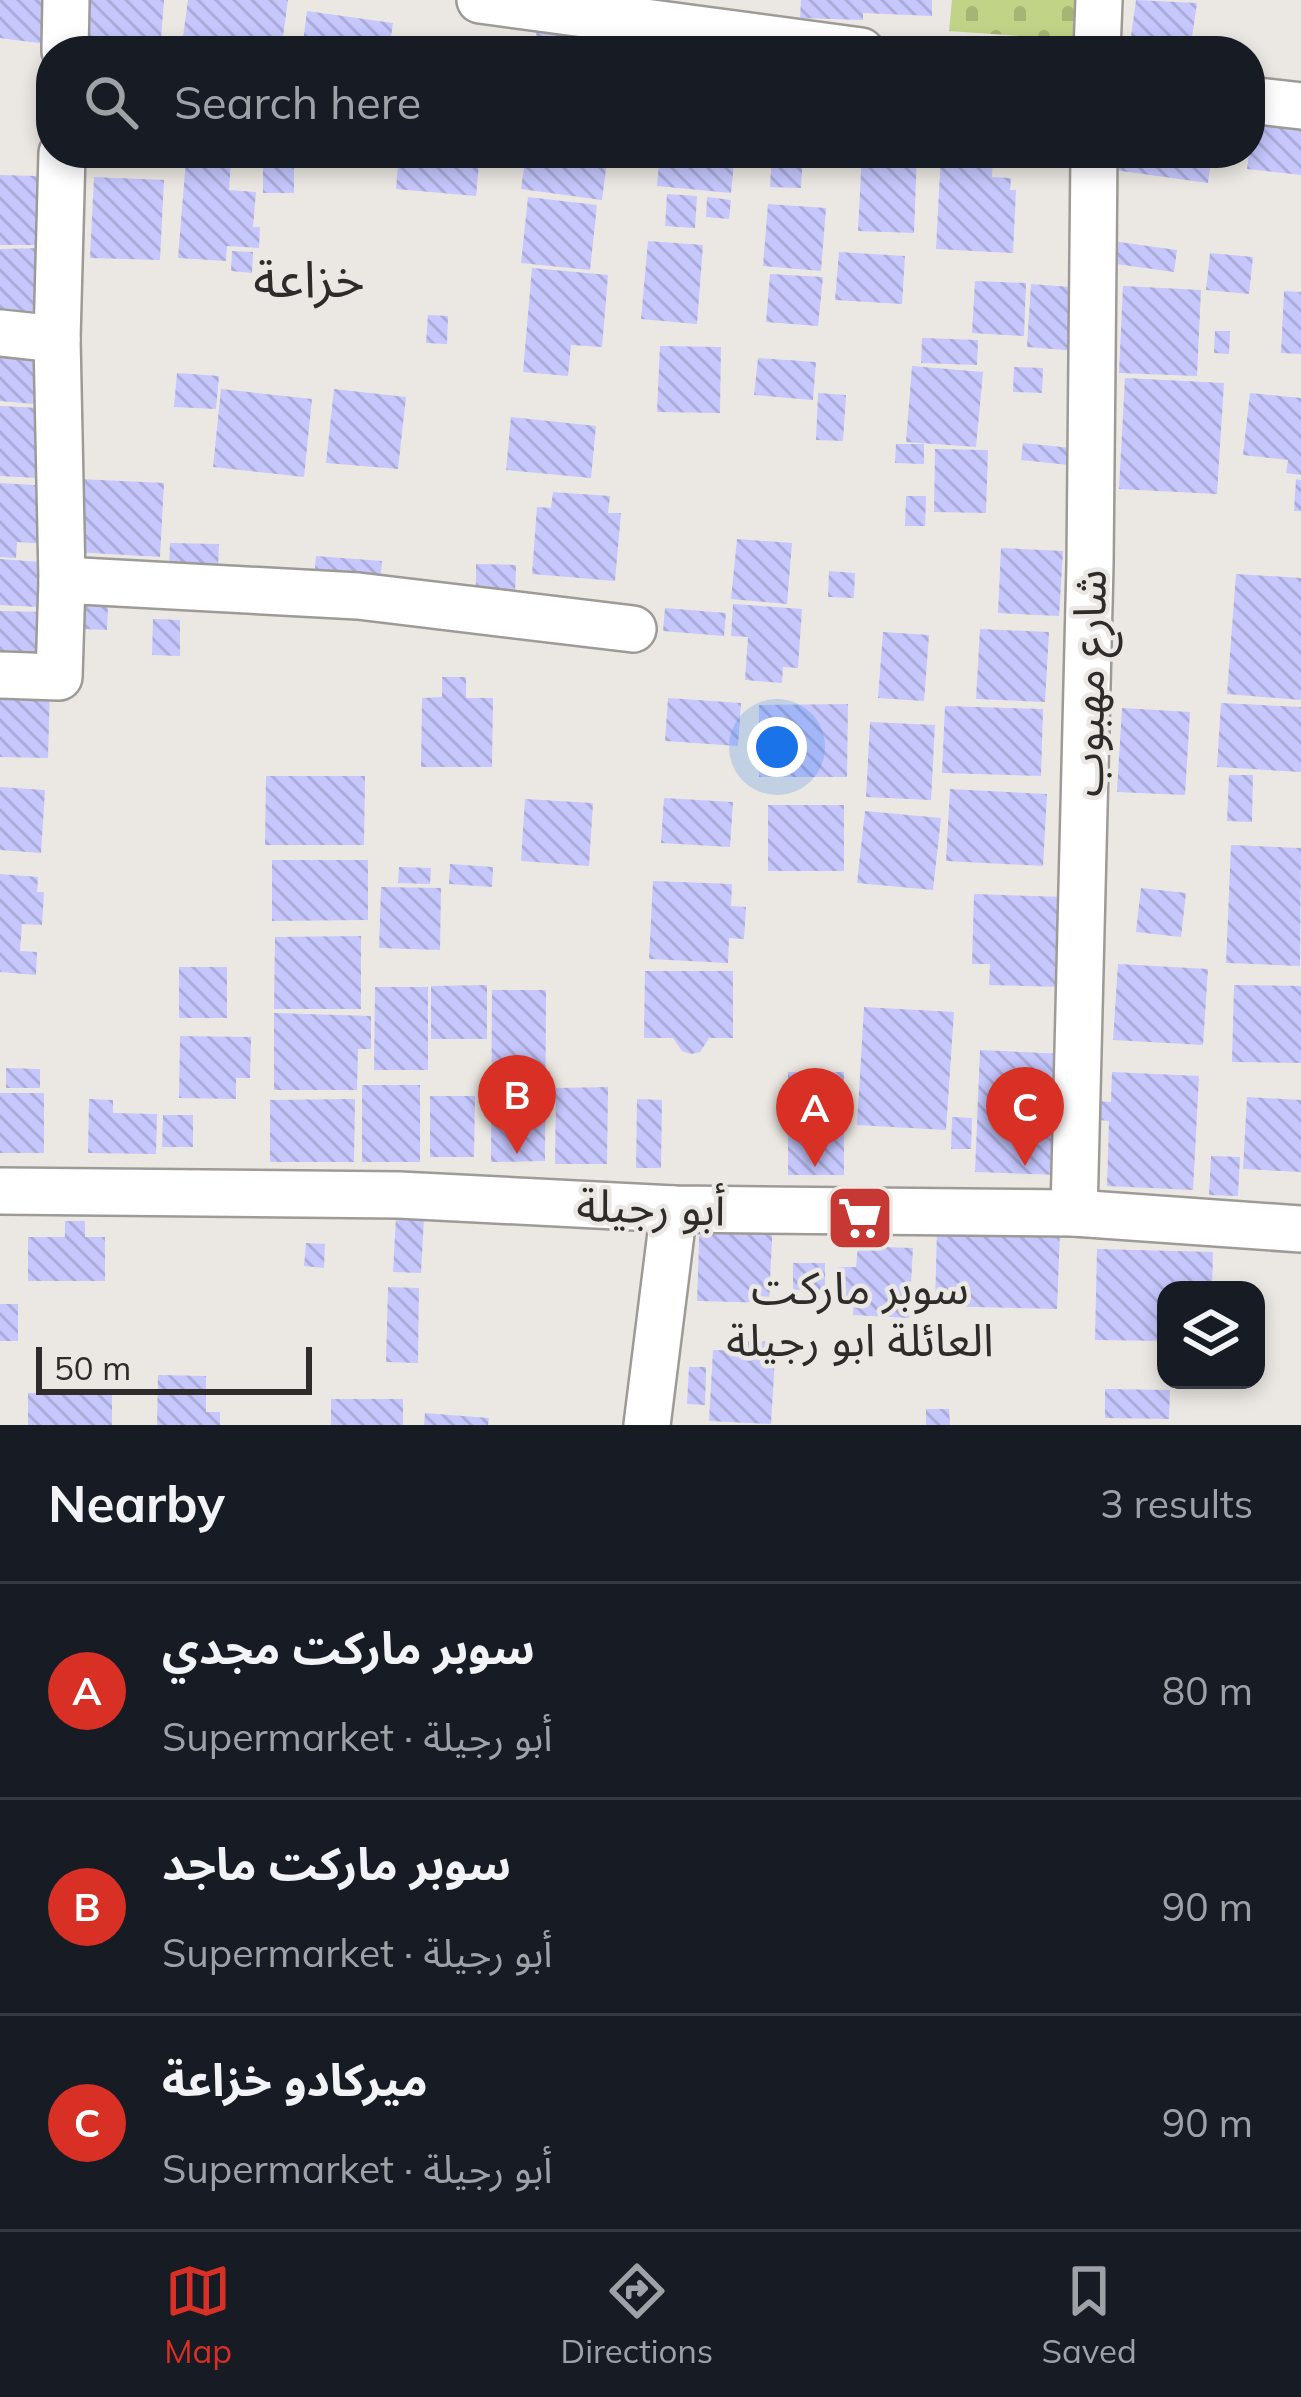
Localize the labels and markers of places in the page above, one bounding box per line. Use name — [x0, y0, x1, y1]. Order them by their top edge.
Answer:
pin: B — [478, 1055, 556, 1154]
pin: C — [986, 1067, 1064, 1166]
pin: A — [776, 1068, 854, 1167]
supermarket icon: سوبر ماركت العائلة ابو رجيلة — [825, 1183, 895, 1253]
place label: سوبر ماركت العائلة ابو رجيلة — [726, 1259, 994, 1367]

